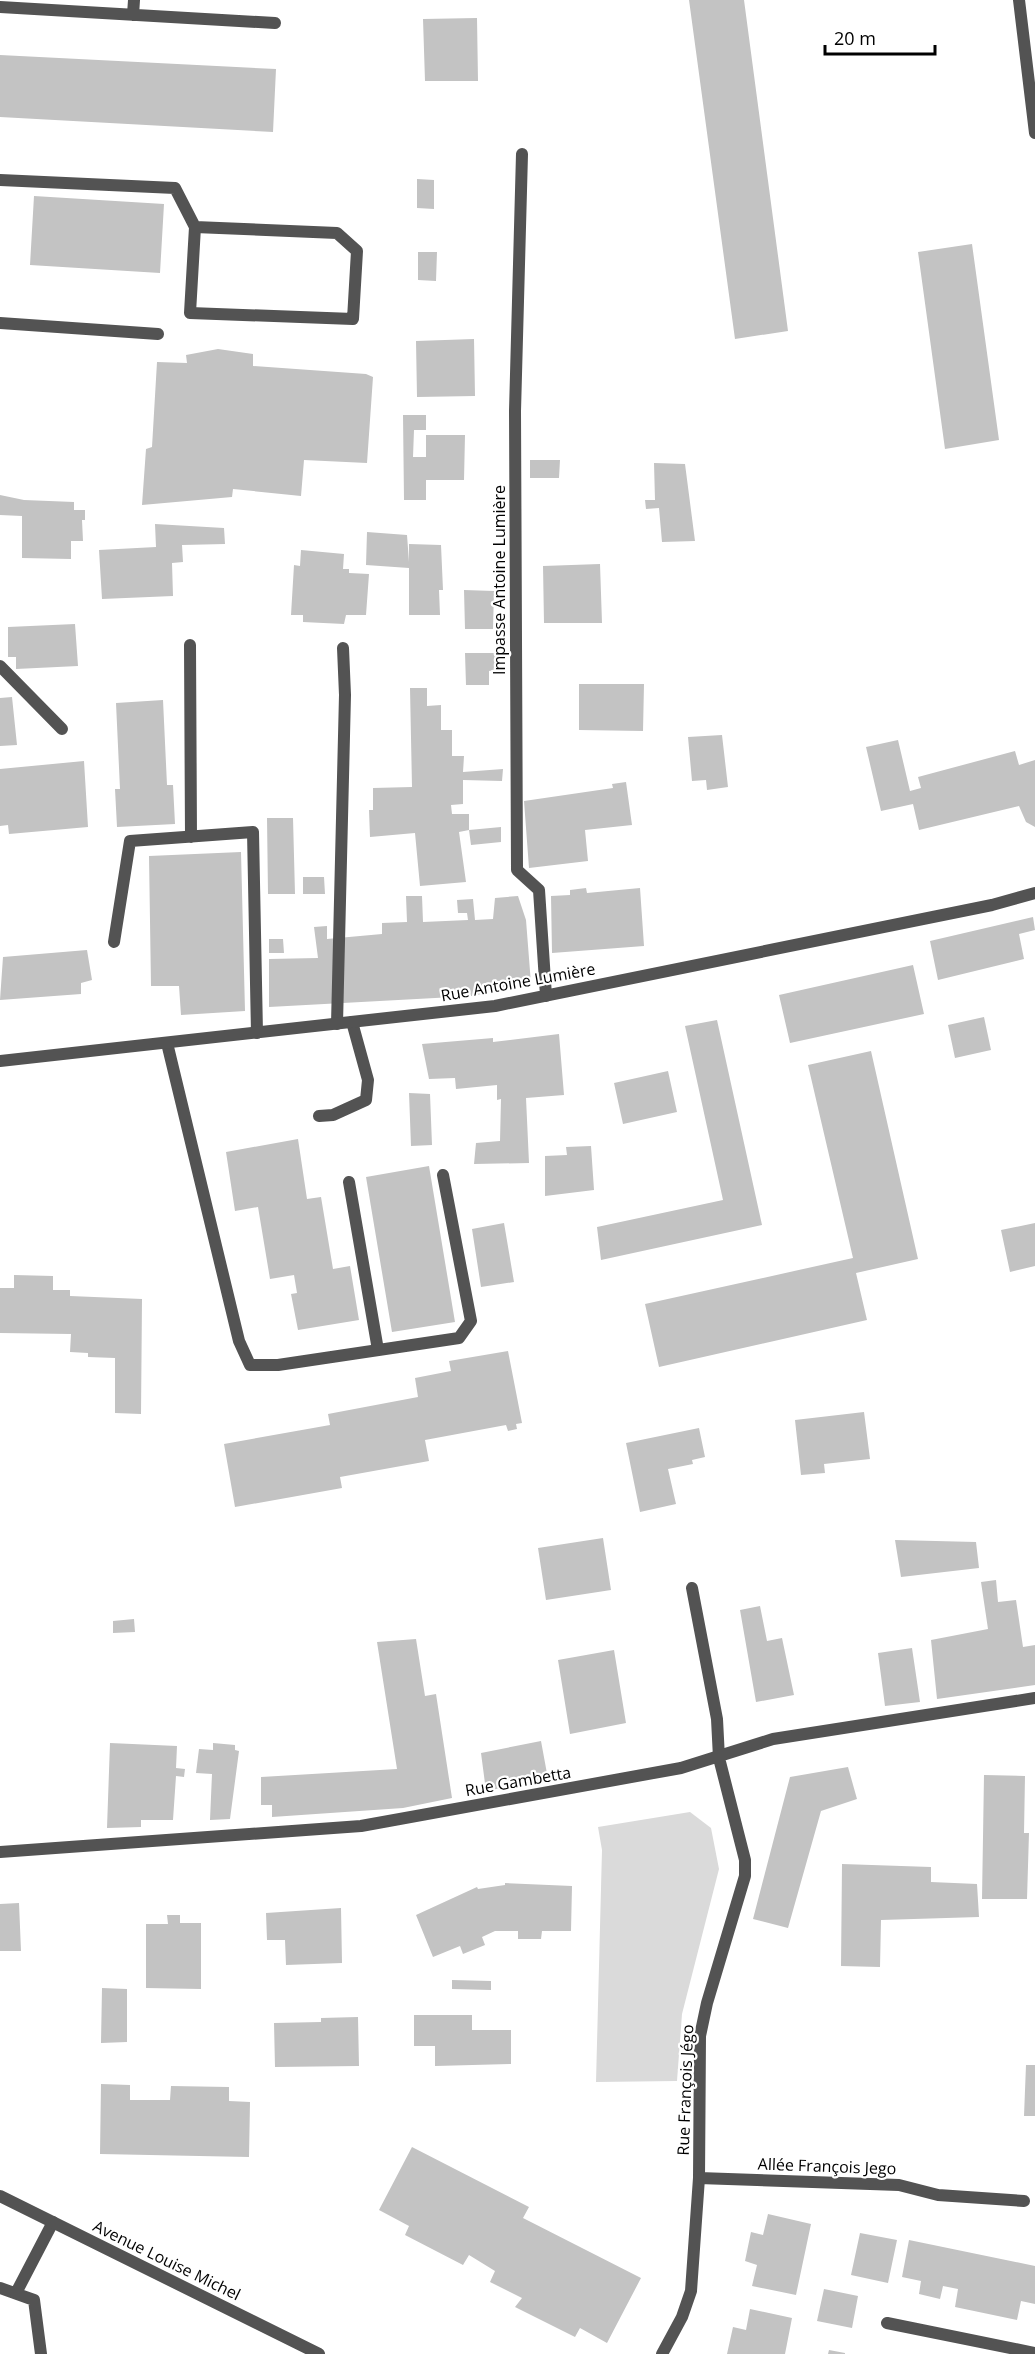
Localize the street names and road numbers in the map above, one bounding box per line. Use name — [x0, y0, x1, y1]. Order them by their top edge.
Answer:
street label: Impasse Antoine Lumière — [488, 485, 510, 675]
street label: Rue Antoine Lumière — [439, 958, 597, 1006]
street label: Rue Gambetta — [463, 1761, 573, 1801]
street label: Rue François Jégo — [672, 2024, 698, 2156]
street label: Allée François Jego — [757, 2153, 897, 2179]
street label: Avenue Louise Michel — [90, 2215, 244, 2305]

